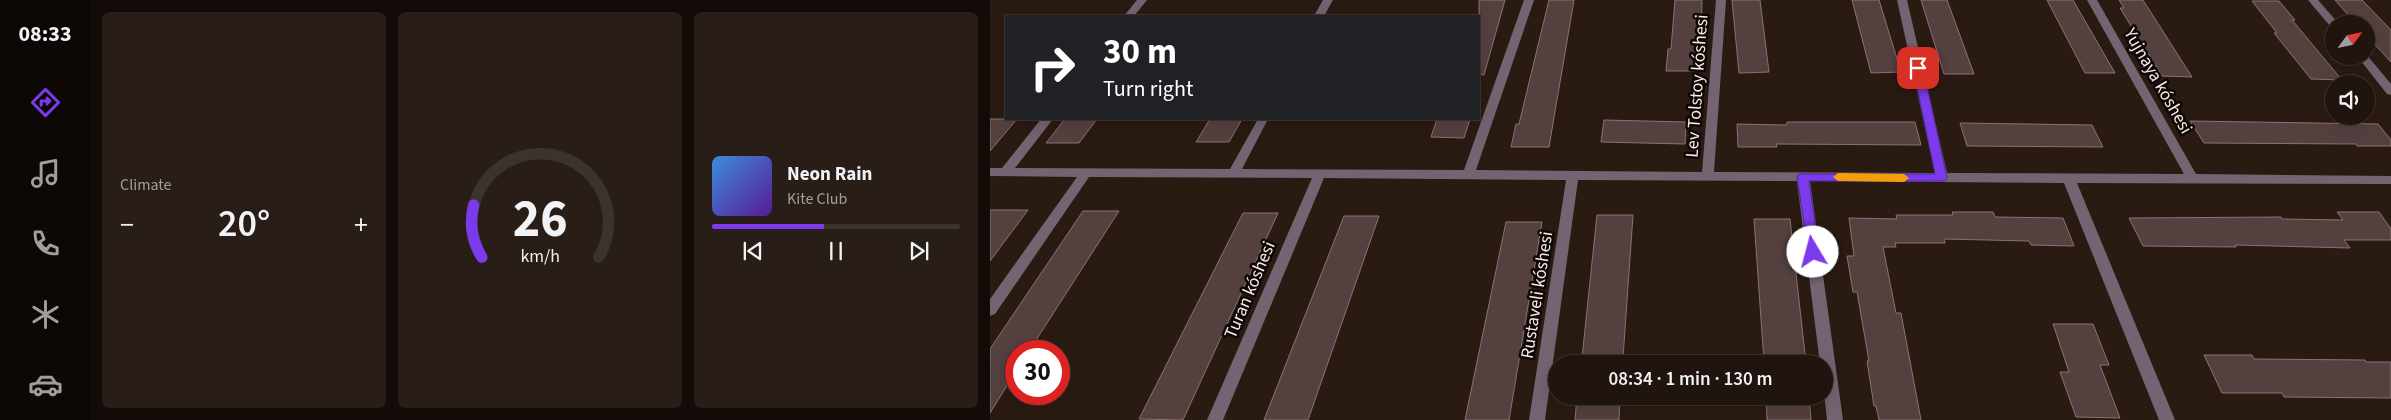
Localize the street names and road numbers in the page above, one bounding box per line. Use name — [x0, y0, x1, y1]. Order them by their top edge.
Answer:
street label: Lev Tolstoy kóshesi — [1680, 13, 1714, 159]
street label: Yujnaya kóshesi — [2117, 23, 2198, 139]
street label: Rustaveli kóshesi — [1515, 230, 1559, 360]
street label: Turan kóshesi — [1218, 237, 1282, 343]

